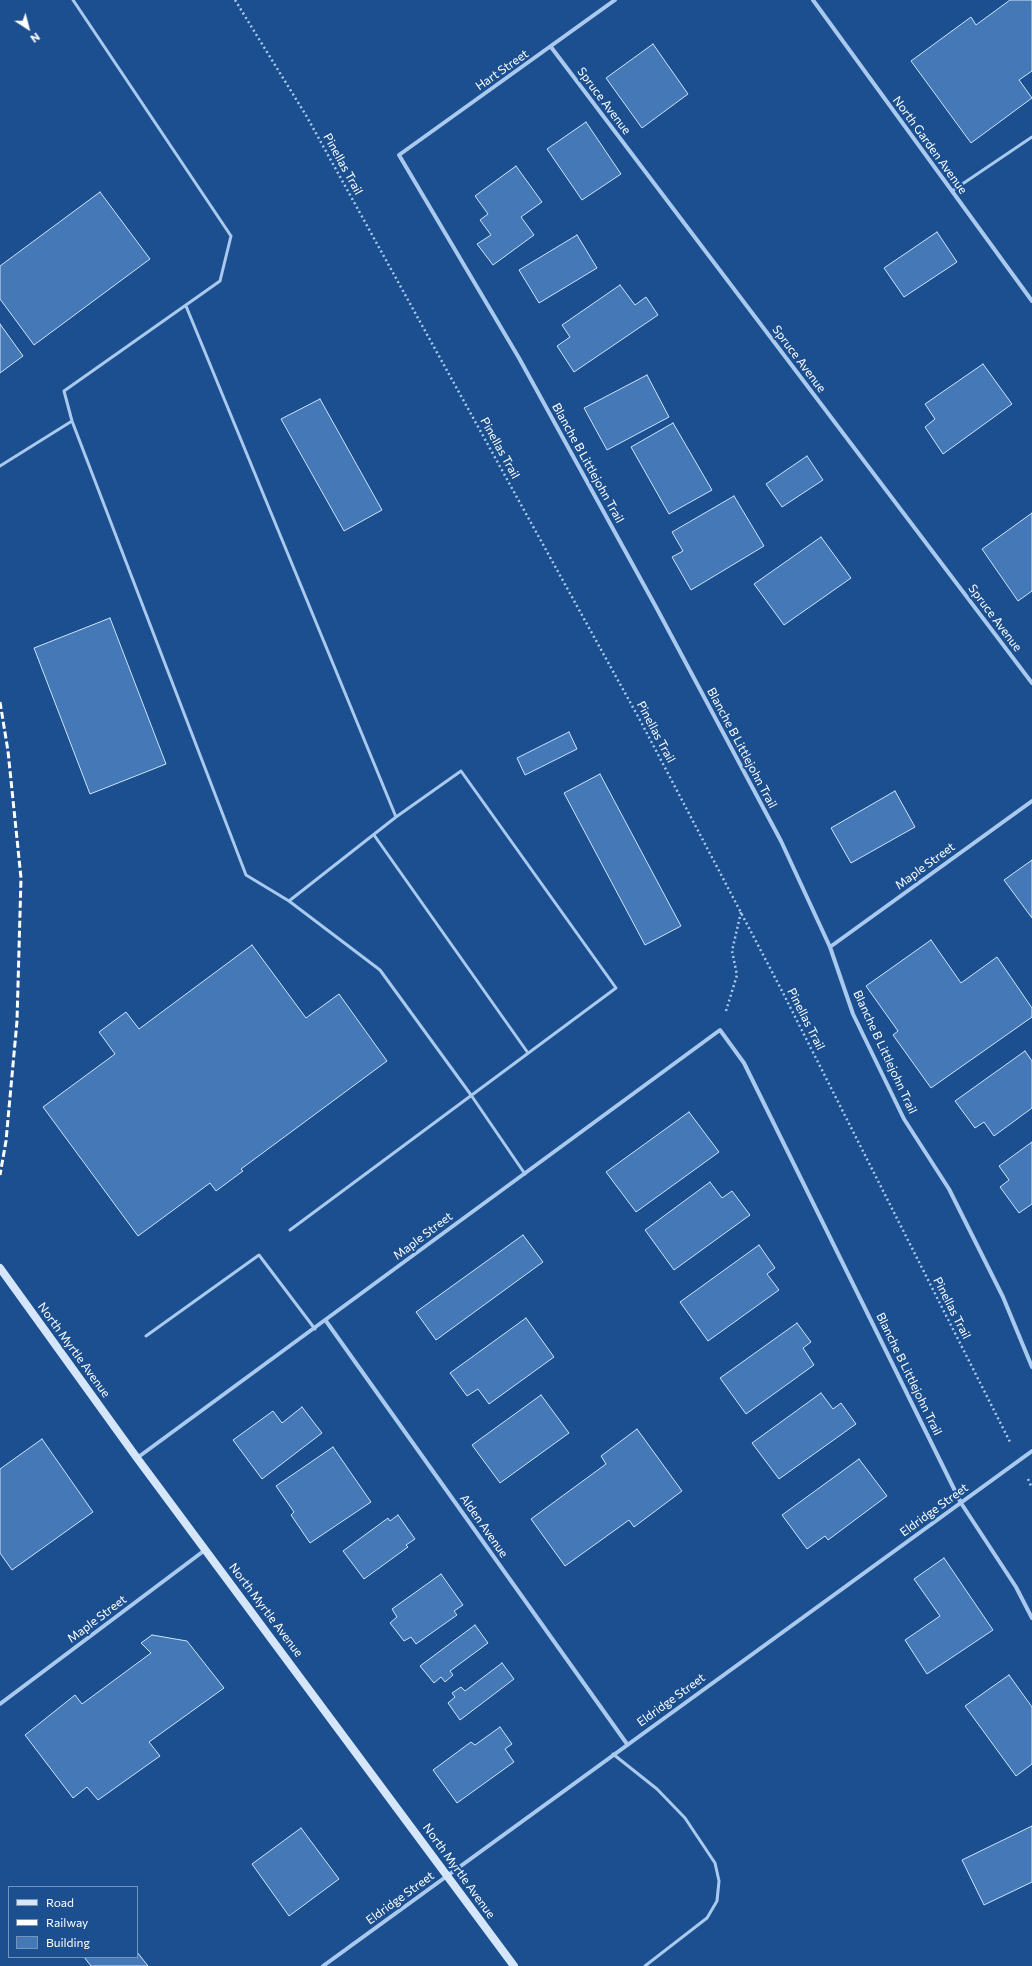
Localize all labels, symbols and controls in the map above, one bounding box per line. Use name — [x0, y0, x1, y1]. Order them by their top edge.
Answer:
north arrow — [8, 8, 48, 48]
text: N — [28, 30, 43, 46]
street label: Hart Street — [473, 47, 531, 93]
street label: Spruce Avenue — [574, 65, 634, 137]
street label: North Garden Avenue — [890, 93, 970, 197]
street label: Pinellas Trail — [320, 131, 366, 197]
street label: Spruce Avenue — [769, 323, 829, 395]
street label: Blanche B Littlejohn Trail — [549, 401, 627, 525]
street label: Pinellas Trail — [477, 415, 523, 481]
street label: Spruce Avenue — [965, 582, 1025, 654]
street label: Blanche B Littlejohn Trail — [704, 685, 780, 811]
street label: Pinellas Trail — [634, 699, 678, 765]
street label: Maple Street — [892, 840, 958, 892]
street label: Pinellas Trail — [784, 986, 828, 1052]
street label: Blanche B Littlejohn Trail — [850, 988, 920, 1116]
street label: Maple Street — [391, 1209, 455, 1263]
street label: Pinellas Trail — [930, 1275, 974, 1341]
street label: North Myrtle Avenue — [35, 1300, 113, 1400]
street label: Blanche B Littlejohn Trail — [873, 1310, 945, 1438]
street label: Eldridge Street — [897, 1480, 971, 1540]
street label: Alden Avenue — [457, 1492, 511, 1560]
street label: North Myrtle Avenue — [226, 1560, 306, 1660]
street label: Maple Street — [65, 1592, 129, 1646]
street label: Eldridge Street — [634, 1670, 708, 1730]
street label: North Myrtle Avenue — [420, 1821, 498, 1921]
street label: Eldridge Street — [363, 1868, 437, 1928]
legend — [8, 1886, 138, 1958]
text: Road — [46, 1895, 74, 1909]
text: Railway — [46, 1915, 88, 1929]
text: Building — [46, 1935, 90, 1949]

